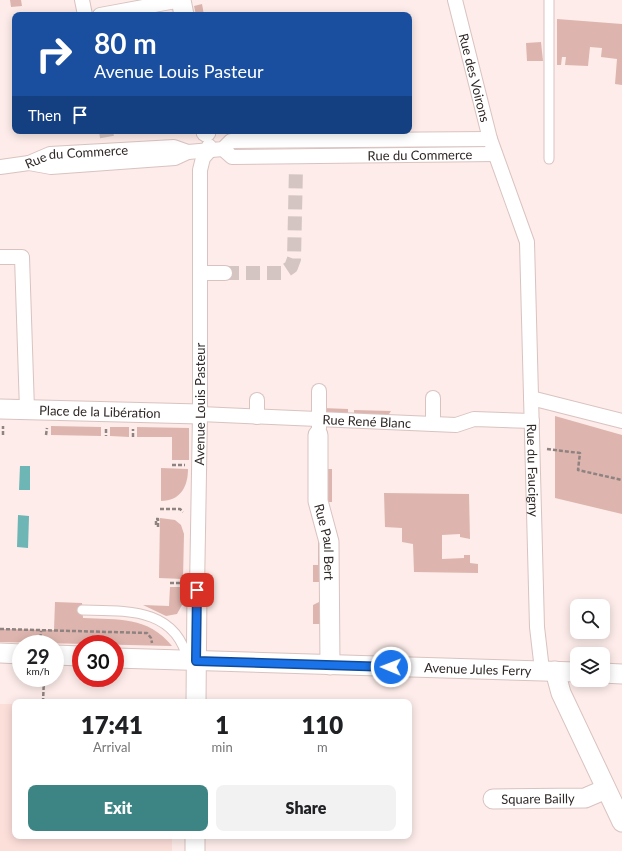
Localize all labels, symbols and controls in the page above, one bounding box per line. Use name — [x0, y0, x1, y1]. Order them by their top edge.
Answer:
text: 80 m — [94, 26, 157, 60]
icon: right — [28, 28, 80, 80]
street label: Rue des Voirons — [456, 31, 494, 124]
text: Avenue Louis Pasteur — [94, 60, 264, 82]
icon: arrive — [69, 104, 91, 126]
text: Then — [28, 106, 61, 124]
street label: Rue du Commerce — [22, 142, 129, 172]
street label: Rue du Commerce — [367, 146, 473, 163]
street label: Avenue Louis Pasteur — [191, 342, 208, 465]
street label: Place de la Libération — [39, 402, 161, 421]
street label: Rue René Blanc — [322, 411, 412, 431]
street label: Rue du Faucigny — [524, 423, 542, 517]
street label: Rue Paul Bert — [311, 502, 337, 581]
pin — [180, 573, 214, 607]
icon: arrive — [186, 579, 208, 601]
map controls — [570, 599, 610, 687]
button: search — [570, 599, 610, 639]
speed limit sign: 30 — [72, 635, 124, 687]
text: 29 — [26, 644, 50, 668]
position arrow — [370, 646, 412, 688]
button: layers — [570, 647, 610, 687]
street label: Avenue Jules Ferry — [424, 659, 532, 679]
text: km/h — [26, 665, 50, 677]
text: 17:41 — [81, 710, 143, 739]
text: 1 — [215, 710, 229, 739]
text: 110 — [301, 710, 343, 739]
text: Arrival — [93, 739, 131, 755]
text: min — [212, 739, 233, 755]
text: m — [317, 739, 328, 755]
button: Exit — [28, 785, 208, 831]
button: Share — [216, 785, 396, 831]
street label: Square Bailly — [501, 790, 575, 807]

